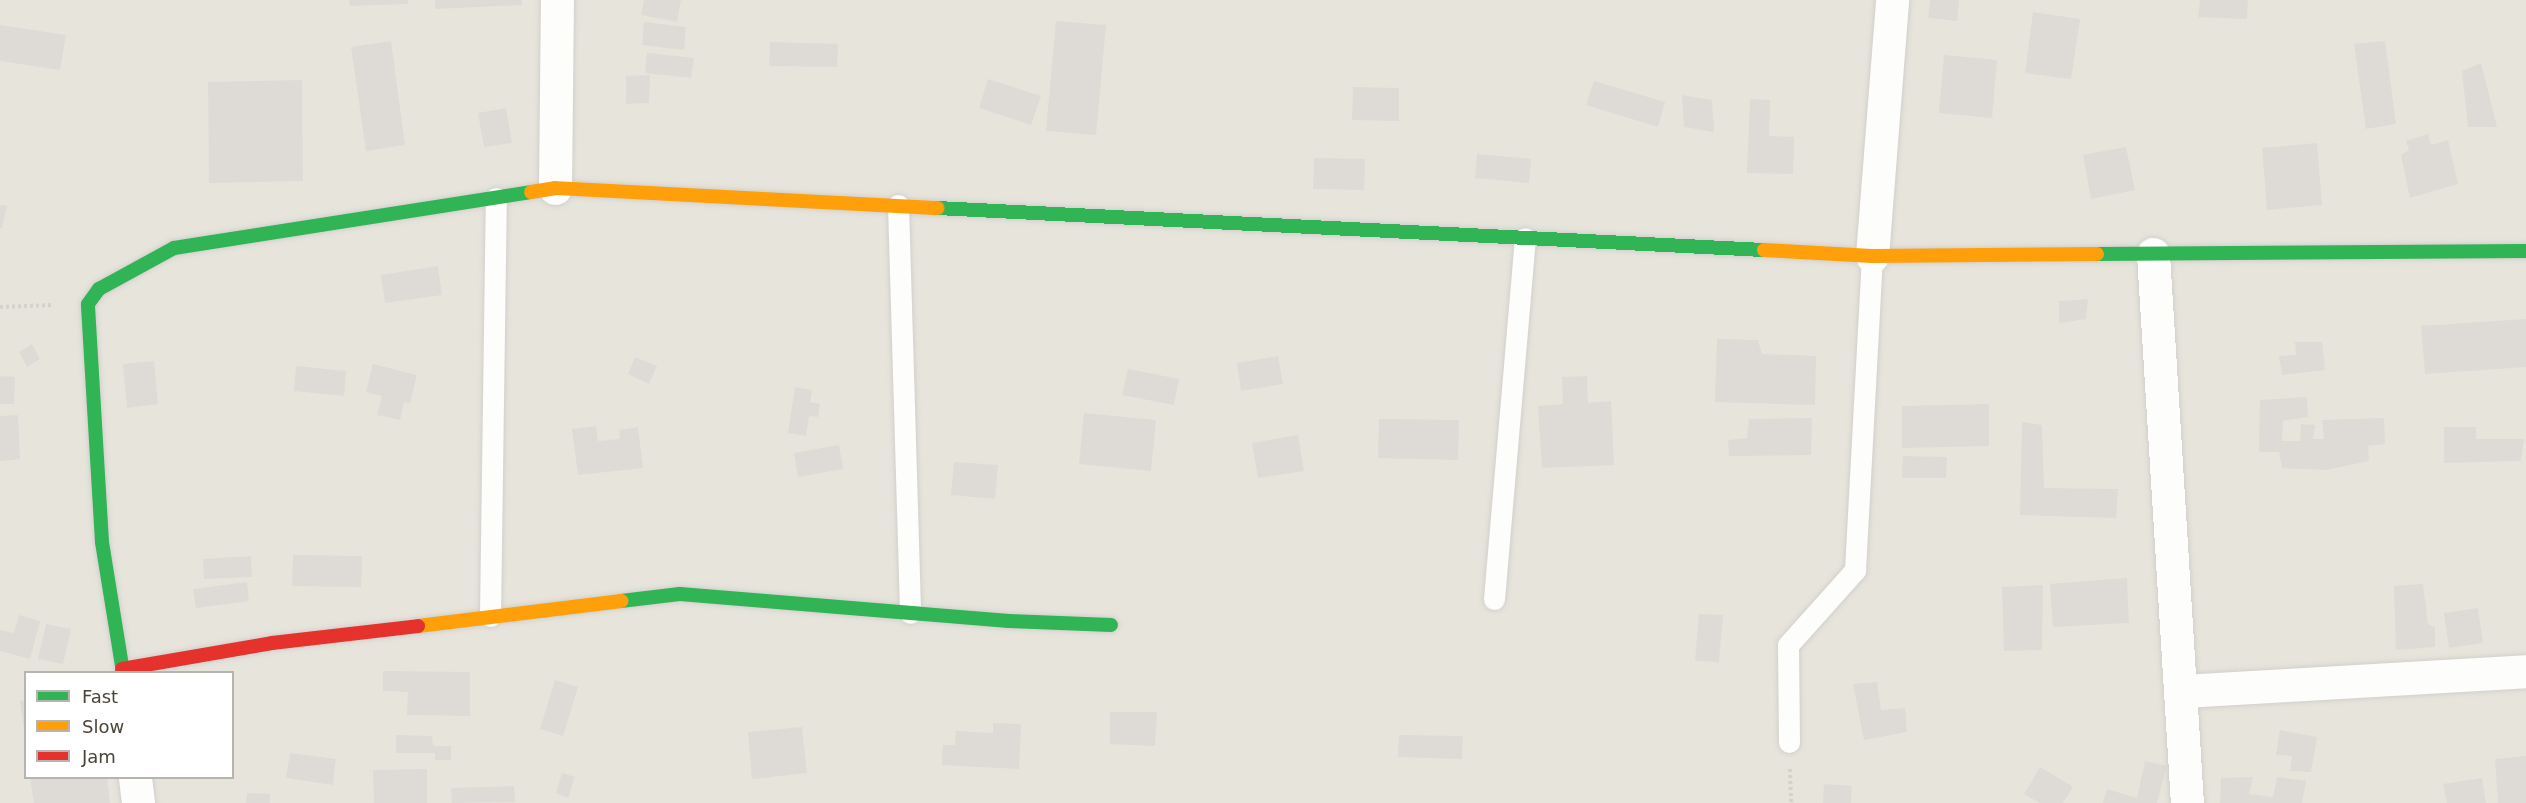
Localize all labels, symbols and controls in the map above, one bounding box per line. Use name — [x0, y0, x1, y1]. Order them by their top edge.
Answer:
legend — [24, 671, 234, 779]
text: Fast — [82, 686, 118, 707]
text: Slow — [82, 716, 124, 737]
text: Jam — [82, 746, 116, 767]

